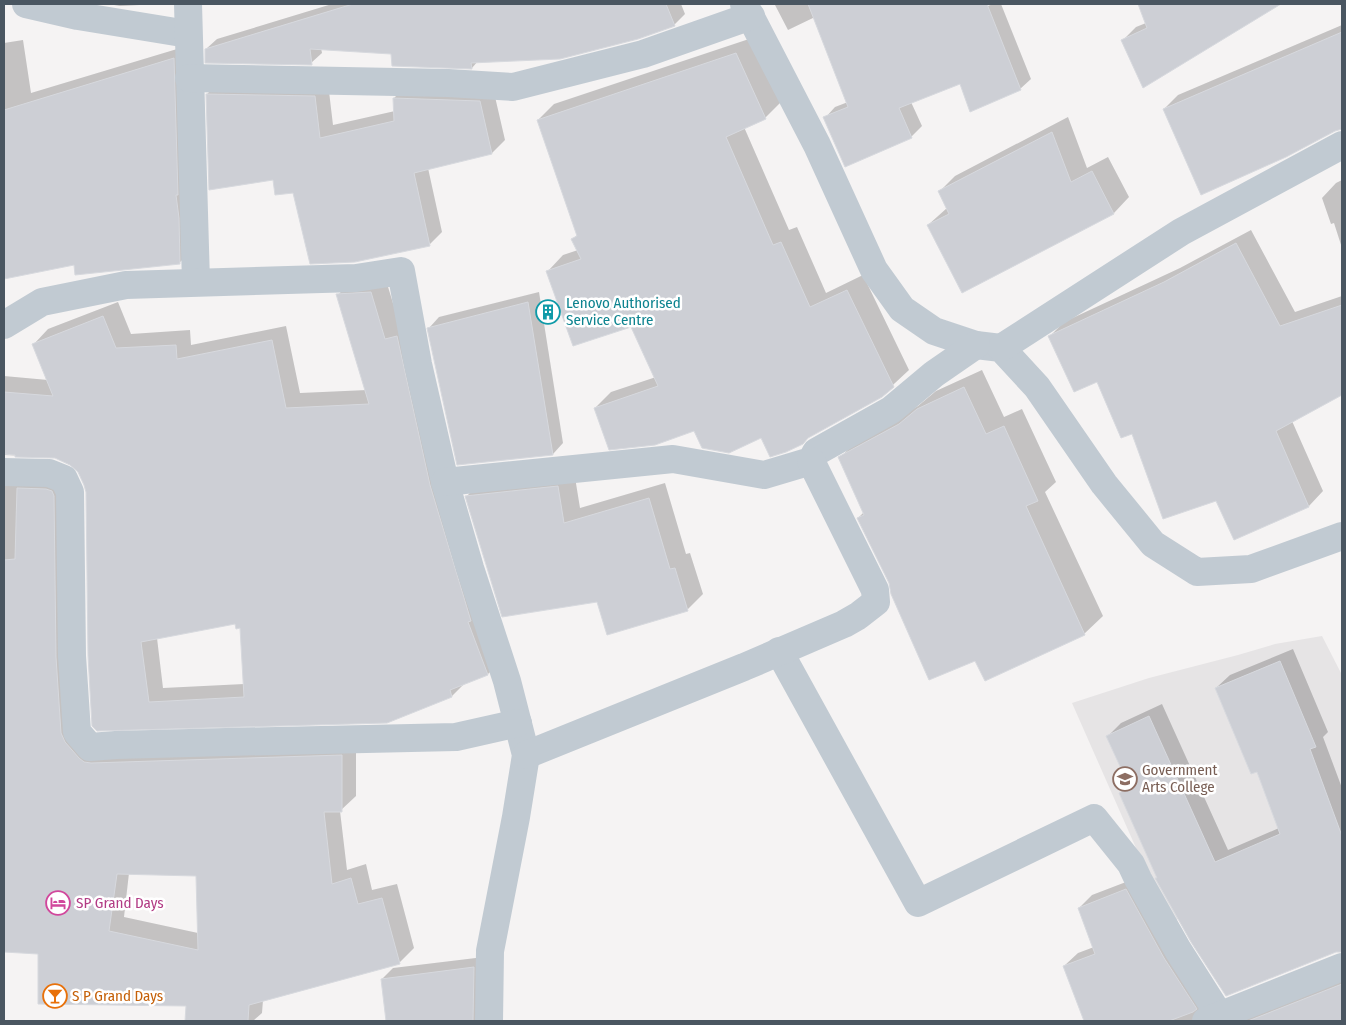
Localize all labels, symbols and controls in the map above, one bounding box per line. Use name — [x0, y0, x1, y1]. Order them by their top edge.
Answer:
place label: Lenovo Authorised Service Centre — [566, 294, 681, 329]
building icon: Lenovo Authorised Service Centre — [535, 299, 561, 325]
place label: Government Arts College — [1142, 761, 1217, 796]
school or university icon: Government Arts College — [1112, 766, 1138, 792]
hotel icon: SP Grand Days — [45, 890, 71, 916]
place label: SP Grand Days — [76, 894, 164, 912]
bar icon: S P Grand Days — [42, 983, 68, 1009]
place label: S P Grand Days — [72, 987, 163, 1005]

